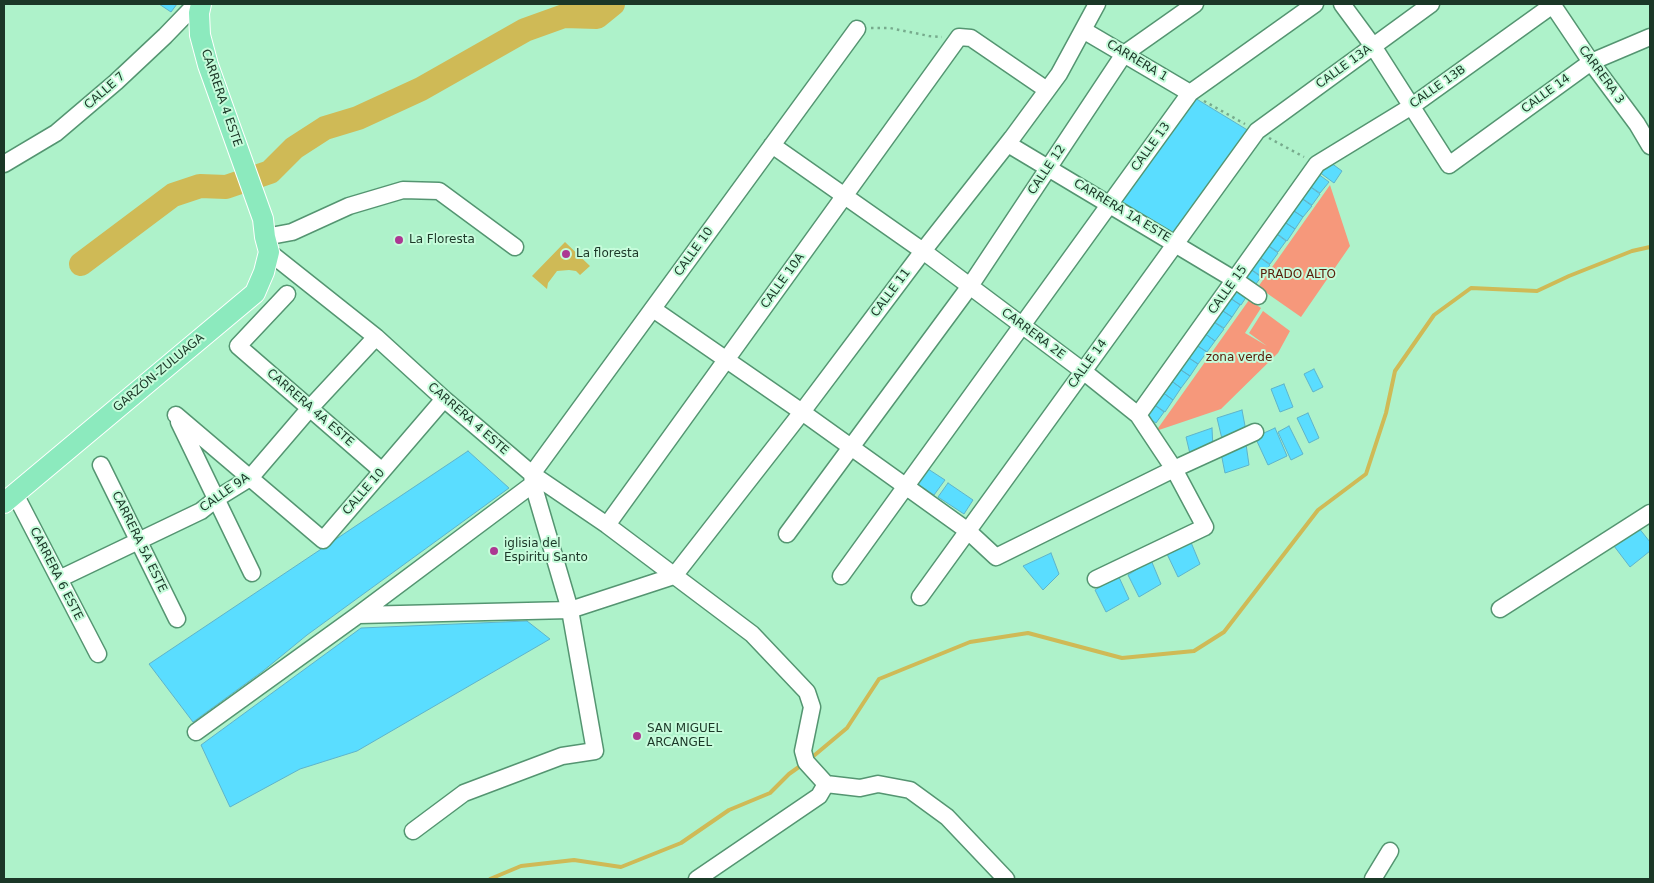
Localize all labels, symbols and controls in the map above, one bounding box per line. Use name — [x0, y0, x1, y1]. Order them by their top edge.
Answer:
street label: CARRERA 1 — [1104, 37, 1170, 85]
street label: CALLE 13A — [1314, 42, 1374, 92]
street label: CARRERA 3 — [1575, 43, 1627, 107]
street label: CARRERA 4 ESTE — [198, 47, 244, 149]
street label: CALLE 13B — [1407, 63, 1469, 111]
street label: CALLE 7 — [82, 69, 128, 113]
street label: CALLE 14 — [1519, 72, 1573, 116]
street label: CALLE 13 — [1129, 120, 1173, 174]
street label: CALLE 12 — [1025, 143, 1069, 197]
street label: CARRERA 1A ESTE — [1071, 176, 1173, 246]
street label: CALLE 10 — [672, 225, 716, 279]
place label: La Floresta — [409, 233, 475, 247]
marker: La Floresta — [393, 234, 405, 246]
place label: La floresta — [576, 247, 639, 261]
marker: La floresta — [560, 248, 572, 260]
street label: CALLE 10A — [758, 251, 808, 311]
street label: CALLE 15 — [1206, 263, 1250, 317]
street label: CALLE 11 — [868, 266, 914, 320]
park label: PRADO ALTO — [1260, 268, 1336, 282]
street label: CARRERA 2E — [998, 305, 1068, 363]
street label: GARZÓN-ZULUAGA — [111, 331, 207, 415]
street label: CALLE 14 — [1066, 337, 1110, 391]
park label: zona verde — [1206, 351, 1272, 365]
street label: CARRERA 4A ESTE — [264, 366, 356, 450]
street label: CARRERA 4 ESTE — [425, 380, 511, 458]
street label: CALLE 10 — [340, 466, 388, 518]
street label: CALLE 9A — [197, 471, 253, 515]
street label: CARRERA 5A ESTE — [108, 489, 170, 595]
street label: CARRERA 6 ESTE — [26, 525, 86, 623]
place label: iglisia del Espiritu Santo — [504, 537, 588, 565]
marker: iglisia del Espiritu Santo — [488, 545, 500, 557]
place label: SAN MIGUEL ARCANGEL — [647, 722, 722, 750]
marker: SAN MIGUEL ARCANGEL — [631, 730, 643, 742]

